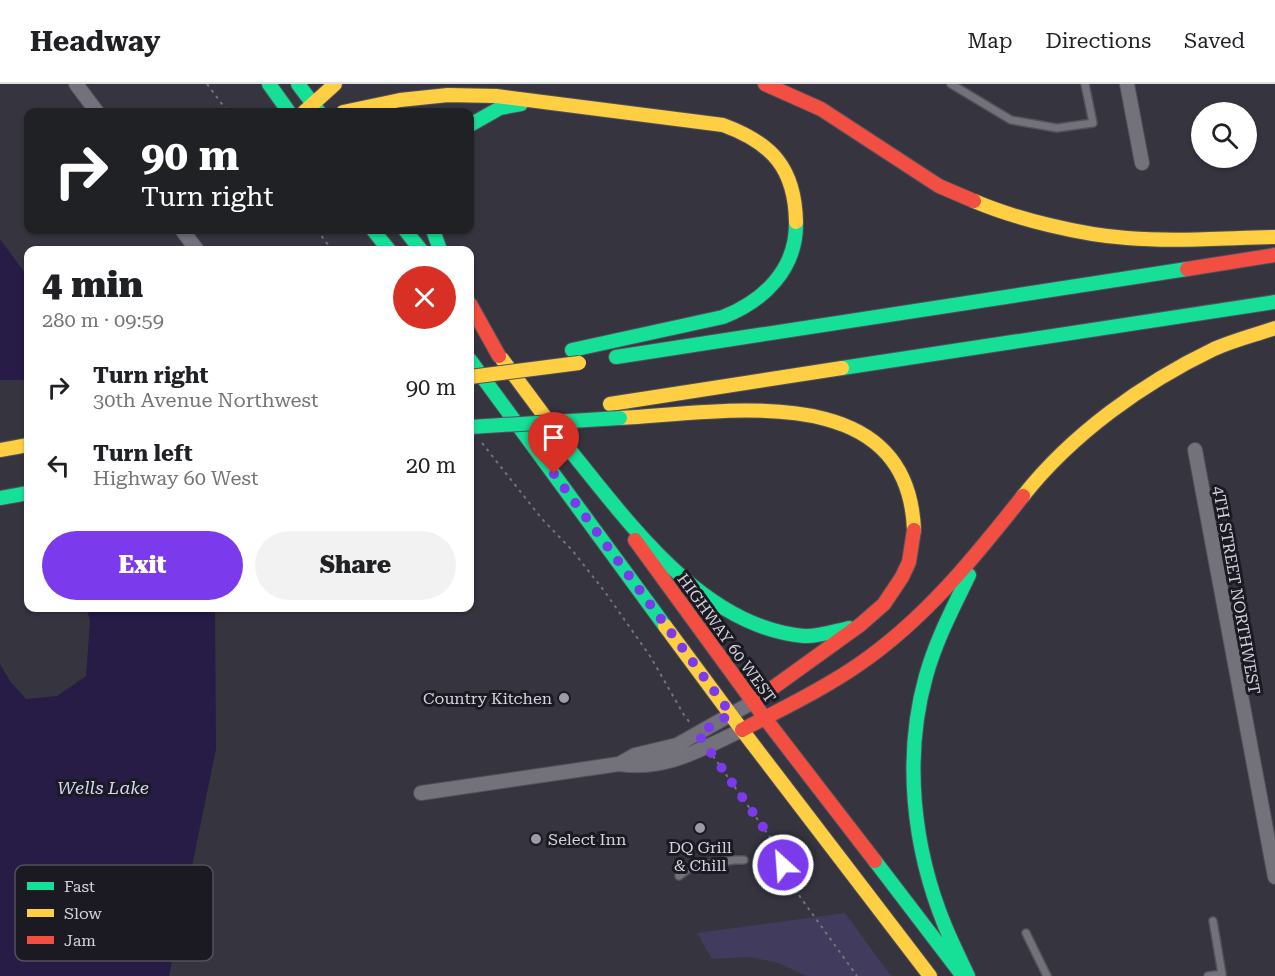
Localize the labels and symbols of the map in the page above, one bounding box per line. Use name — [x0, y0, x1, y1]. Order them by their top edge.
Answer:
pin — [528, 412, 579, 474]
street label: 4TH STREET NORTHWEST — [1209, 485, 1264, 696]
street label: HIGHWAY 60 WEST — [673, 570, 780, 707]
place label: Country Kitchen — [423, 689, 552, 708]
marker: Country Kitchen — [557, 691, 571, 705]
water label: Wells Lake — [57, 777, 149, 798]
marker: DQ Grill & Chill — [693, 821, 707, 835]
place label: Select Inn — [548, 830, 626, 849]
marker: Select Inn — [529, 832, 543, 846]
position arrow — [751, 833, 815, 897]
place label: DQ Grill & Chill — [668, 838, 732, 875]
legend — [15, 865, 213, 961]
text: Fast — [64, 877, 95, 896]
text: Slow — [64, 904, 102, 923]
text: Jam — [64, 931, 96, 950]

